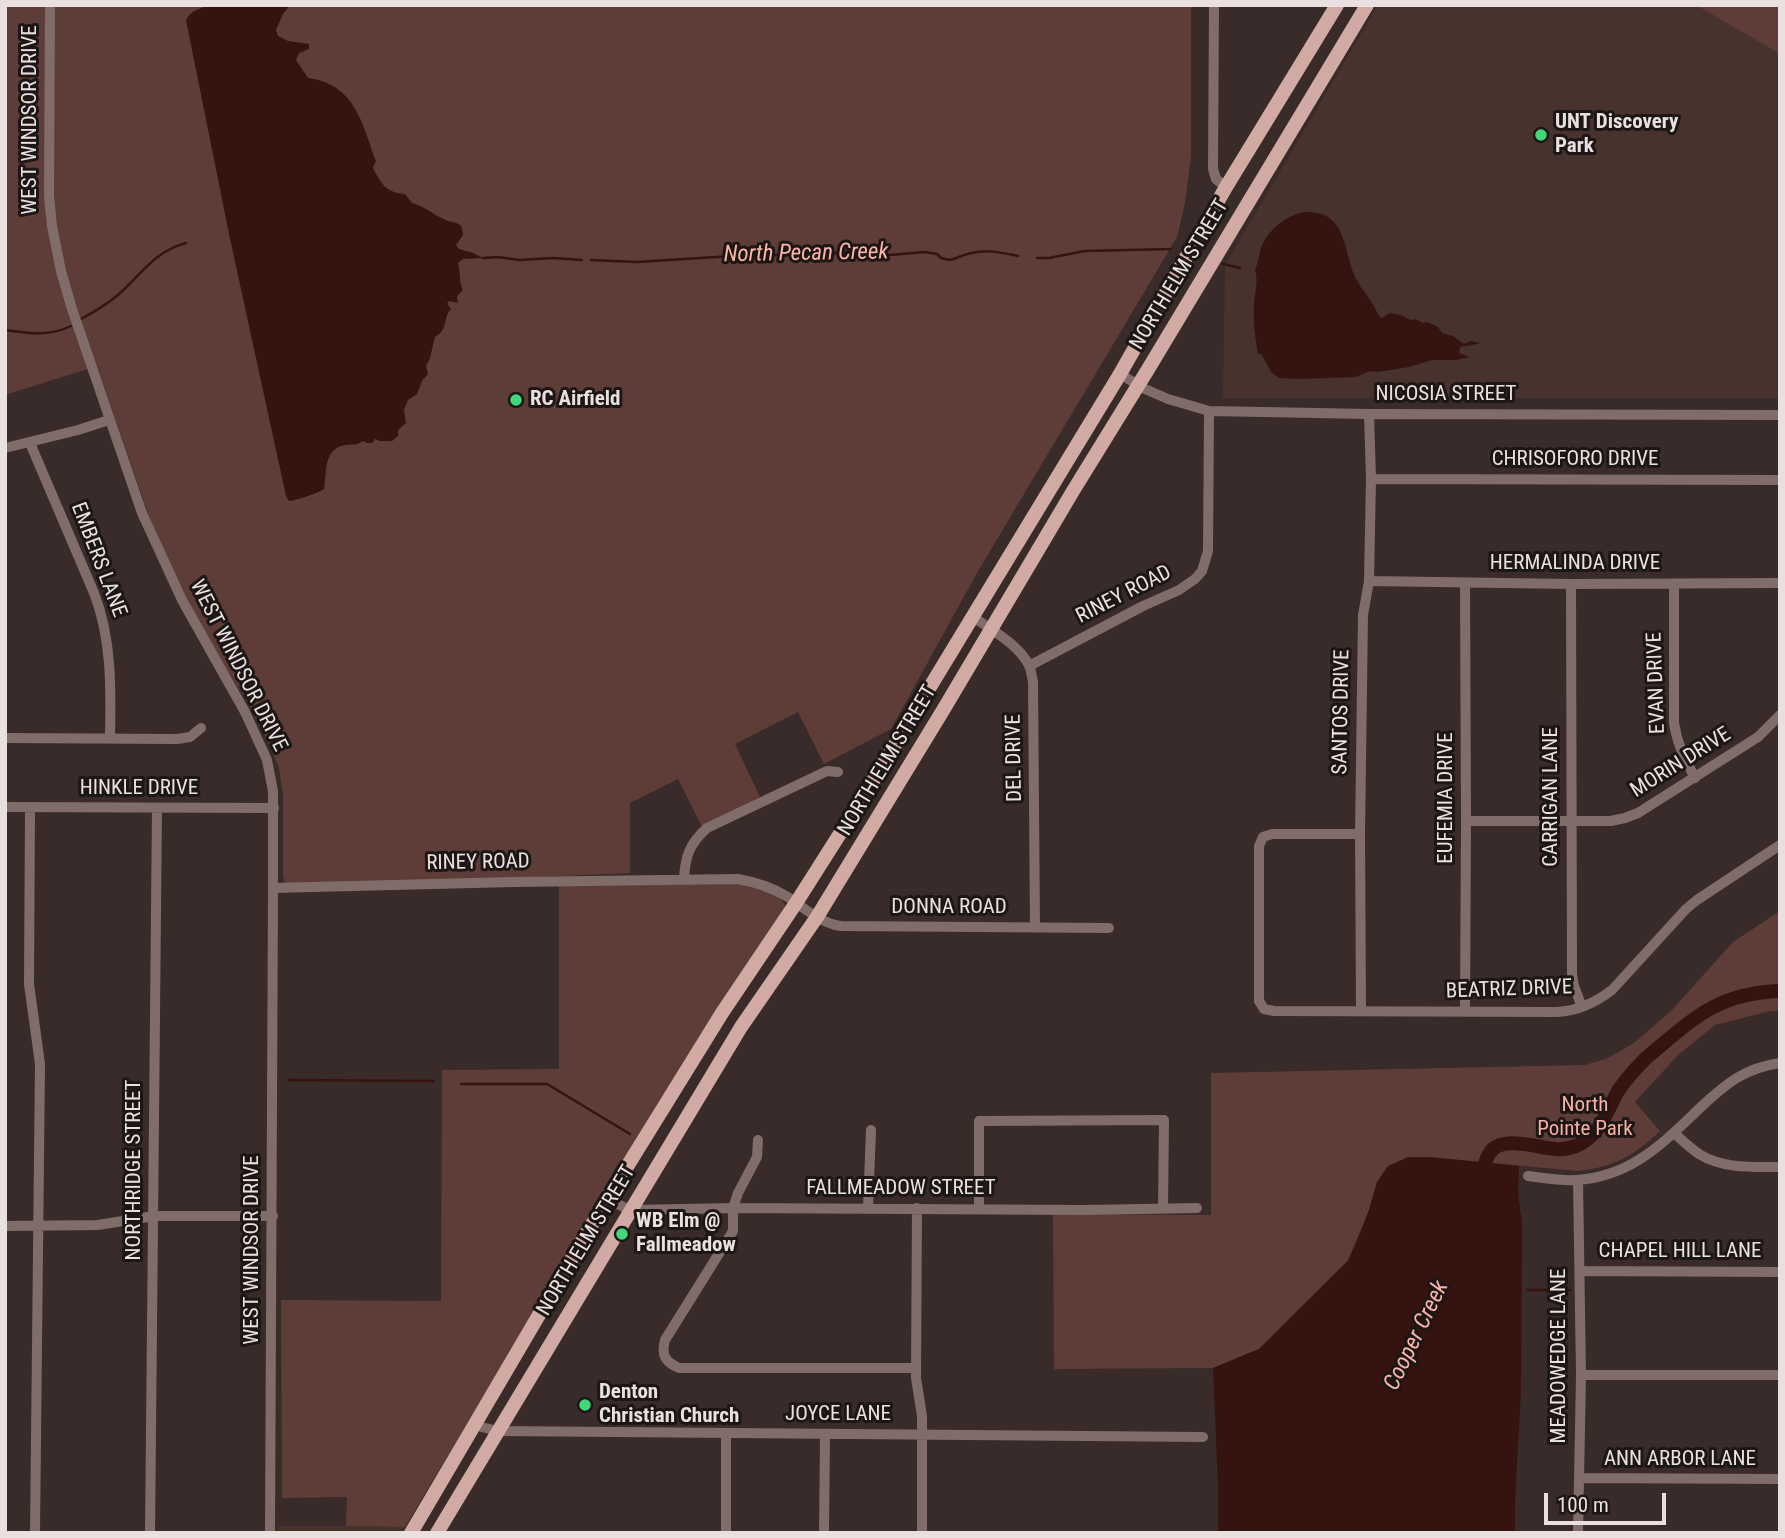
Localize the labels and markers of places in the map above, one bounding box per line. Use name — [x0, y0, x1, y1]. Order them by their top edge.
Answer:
place label: UNT Discovery Park — [1555, 110, 1678, 160]
marker: UNT Discovery Park — [1533, 127, 1549, 143]
place label: RC Airfield — [530, 387, 620, 413]
marker: RC Airfield — [508, 392, 524, 408]
place label: WB Elm @ Fallmeadow — [636, 1209, 736, 1259]
marker: WB Elm @ Fallmeadow — [614, 1226, 630, 1242]
place label: Denton Christian Church — [599, 1380, 739, 1430]
marker: Denton Christian Church — [577, 1397, 593, 1413]

